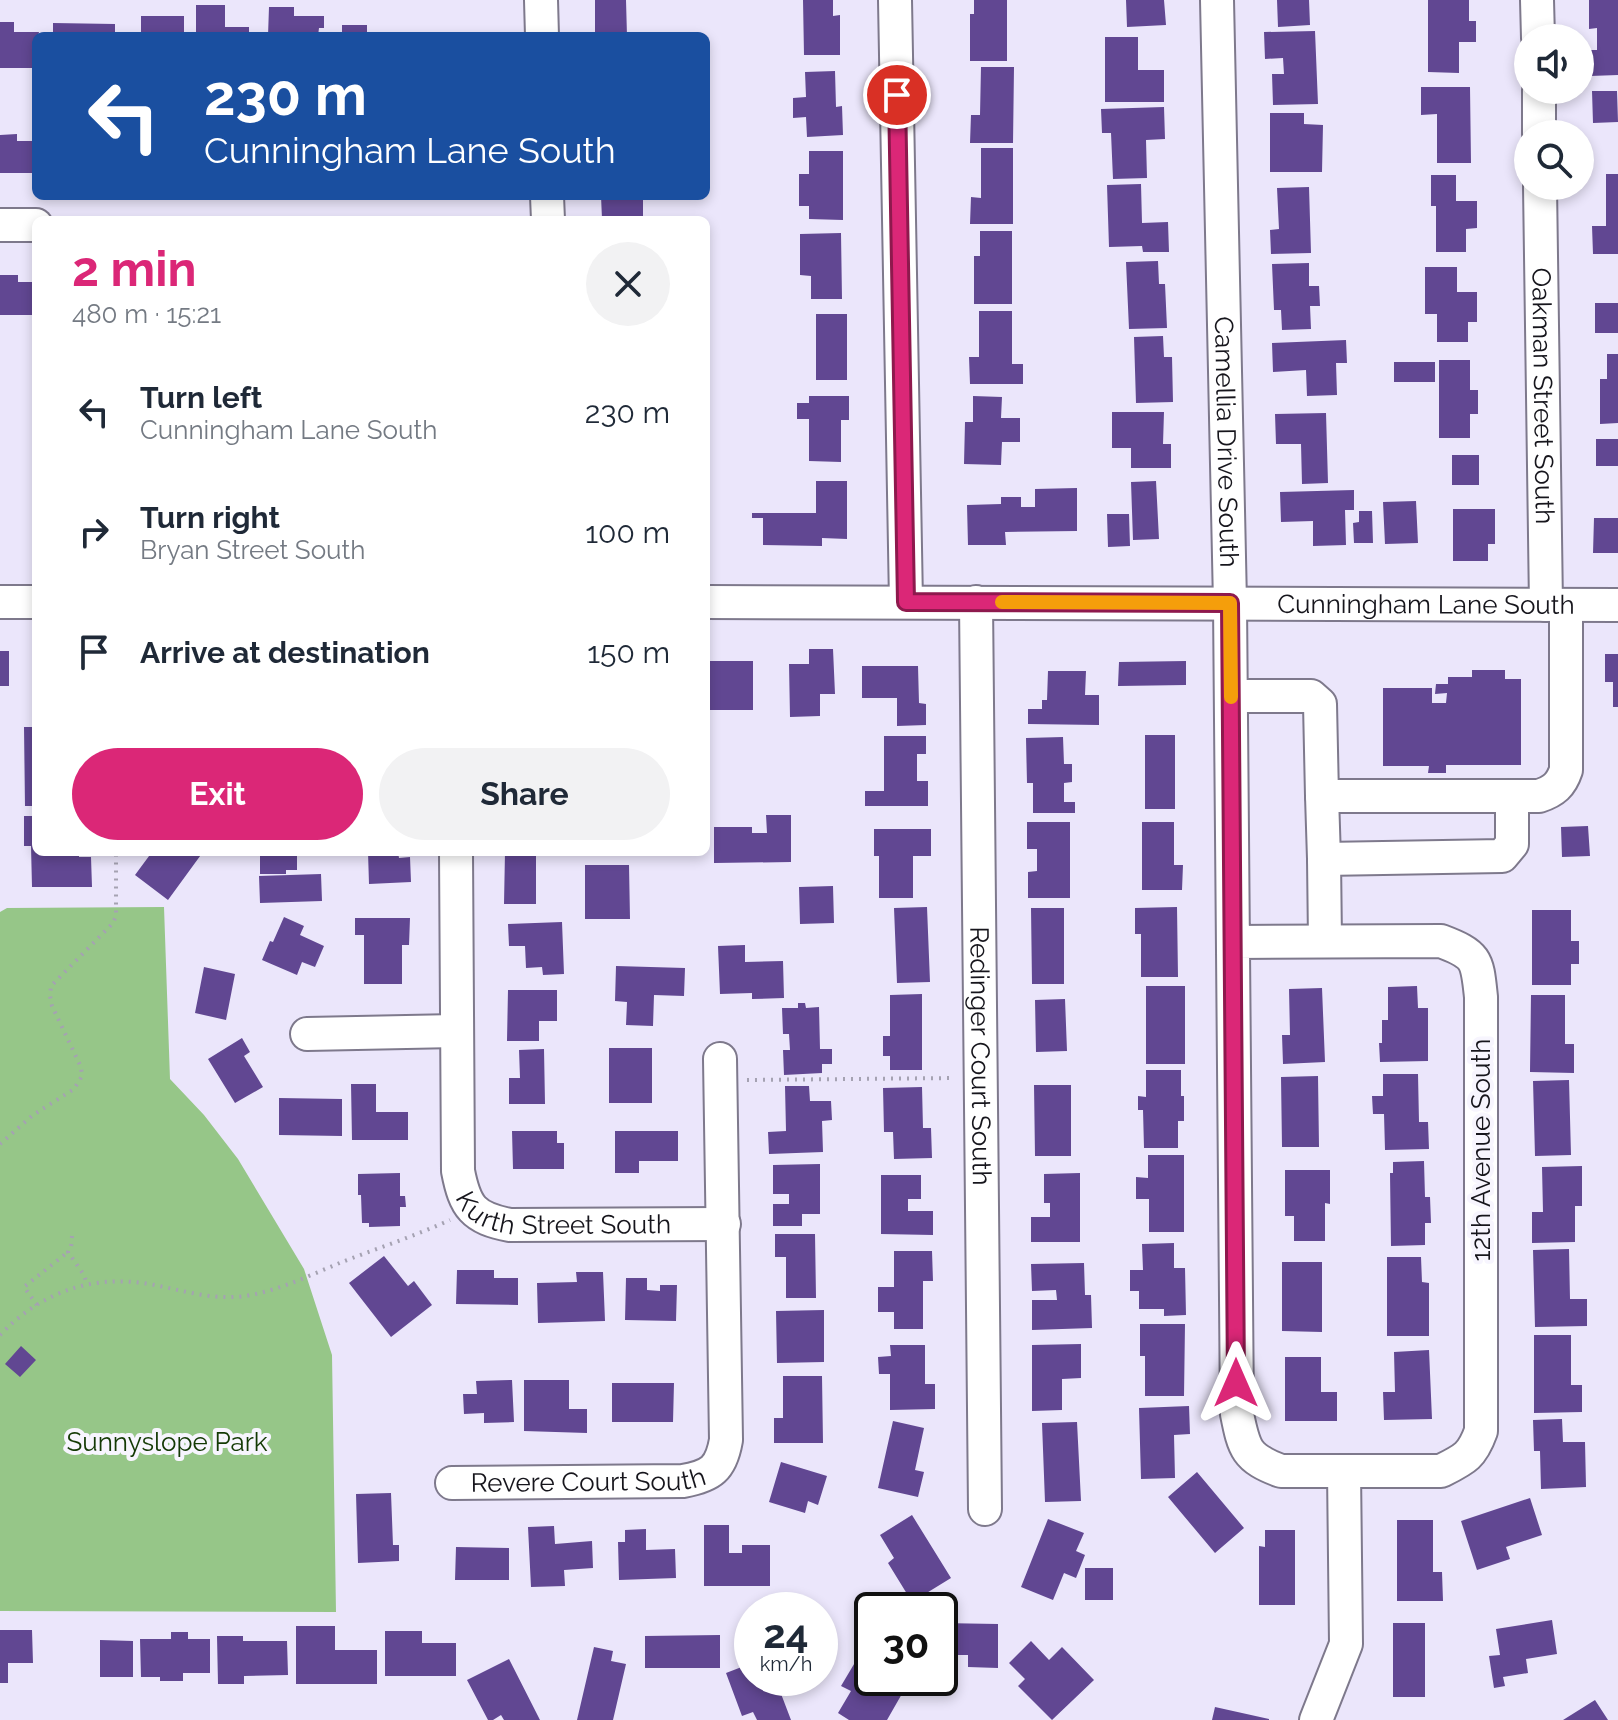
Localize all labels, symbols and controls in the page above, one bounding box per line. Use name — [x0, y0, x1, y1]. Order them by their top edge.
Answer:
map controls — [1514, 24, 1594, 200]
button: sound — [1514, 24, 1594, 104]
pin — [863, 61, 931, 129]
text: 230 m — [204, 62, 367, 128]
icon: left — [72, 64, 176, 168]
icon: arrive — [875, 73, 919, 117]
button: search — [1514, 120, 1594, 200]
text: Cunningham Lane South — [204, 129, 616, 171]
text: 2 min — [72, 241, 197, 297]
button: close — [586, 242, 670, 326]
street label: Oakman Street South — [1526, 267, 1560, 525]
text: 480 m · 15:21 — [72, 299, 221, 329]
street label: Camellia Drive South — [1209, 316, 1244, 568]
text: Turn left — [140, 380, 262, 415]
icon: left — [72, 390, 116, 434]
text: 230 m — [585, 395, 670, 430]
text: Cunningham Lane South — [140, 415, 437, 445]
text: Turn right — [140, 500, 280, 535]
icon: right — [72, 510, 116, 554]
text: 100 m — [585, 515, 670, 550]
text: Bryan Street South — [140, 535, 365, 565]
street label: Cunningham Lane South — [1277, 589, 1575, 620]
icon: arrive — [72, 630, 116, 674]
text: Arrive at destination — [140, 635, 430, 670]
text: 150 m — [587, 635, 670, 670]
button: Exit — [72, 748, 363, 840]
button: Share — [379, 748, 670, 840]
street label: Redinger Court South — [964, 926, 997, 1186]
street label: 12th Avenue South — [1466, 1039, 1496, 1261]
street label: Kurth Street South — [450, 1186, 671, 1241]
position arrow — [1194, 1341, 1278, 1425]
park label: Sunnyslope Park — [66, 1427, 268, 1457]
street label: Revere Court South — [471, 1461, 709, 1498]
speed limit sign: 30 — [854, 1592, 958, 1696]
text: 24 — [763, 1610, 809, 1657]
text: km/h — [760, 1652, 812, 1676]

